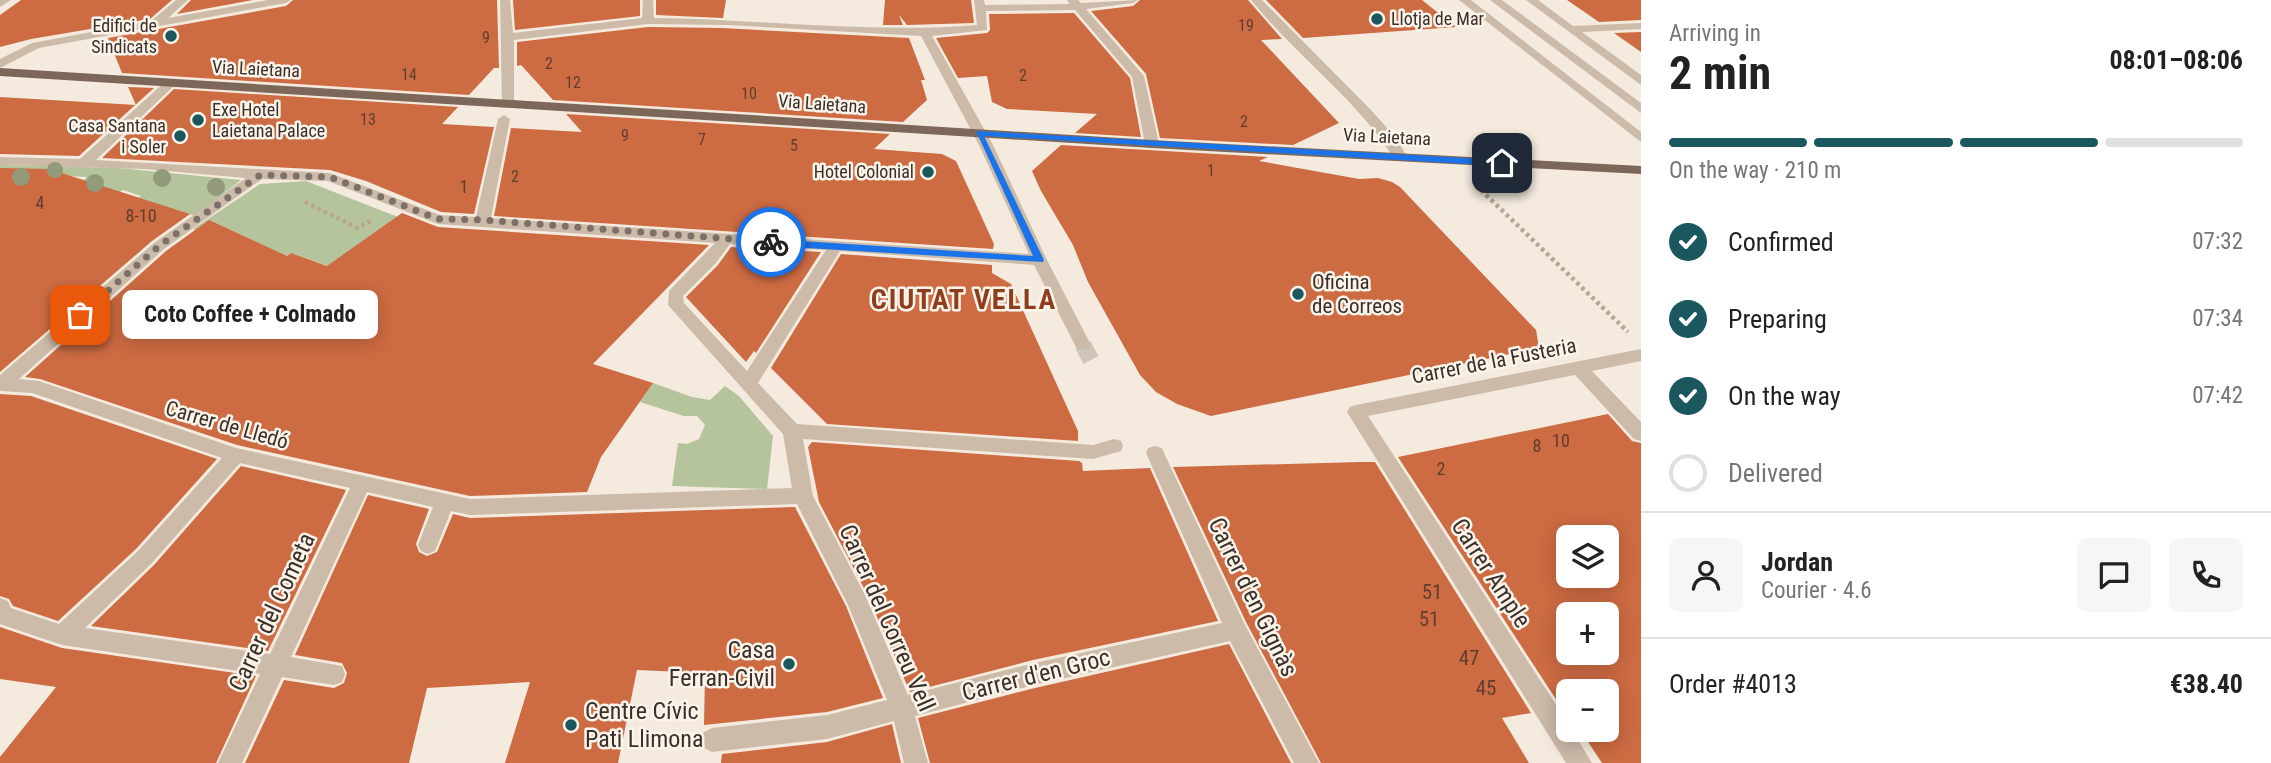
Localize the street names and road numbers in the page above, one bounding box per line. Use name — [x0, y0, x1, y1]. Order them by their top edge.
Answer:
street label: Via Laietana — [212, 56, 301, 81]
street label: Via Laietana — [777, 90, 867, 117]
street label: Via Laietana — [1343, 124, 1432, 149]
street label: Carrer de la Fusteria — [1410, 333, 1578, 389]
street label: Carrer de Lledó — [163, 396, 291, 454]
street label: Carrer d'en Gignàs — [1203, 513, 1303, 681]
street label: Carrer Ample — [1445, 513, 1537, 633]
street label: Carrer del Correu Vell — [833, 520, 941, 716]
street label: Carrer del Cometa — [223, 528, 321, 696]
street label: Carrer d'en Groc — [959, 643, 1113, 707]

